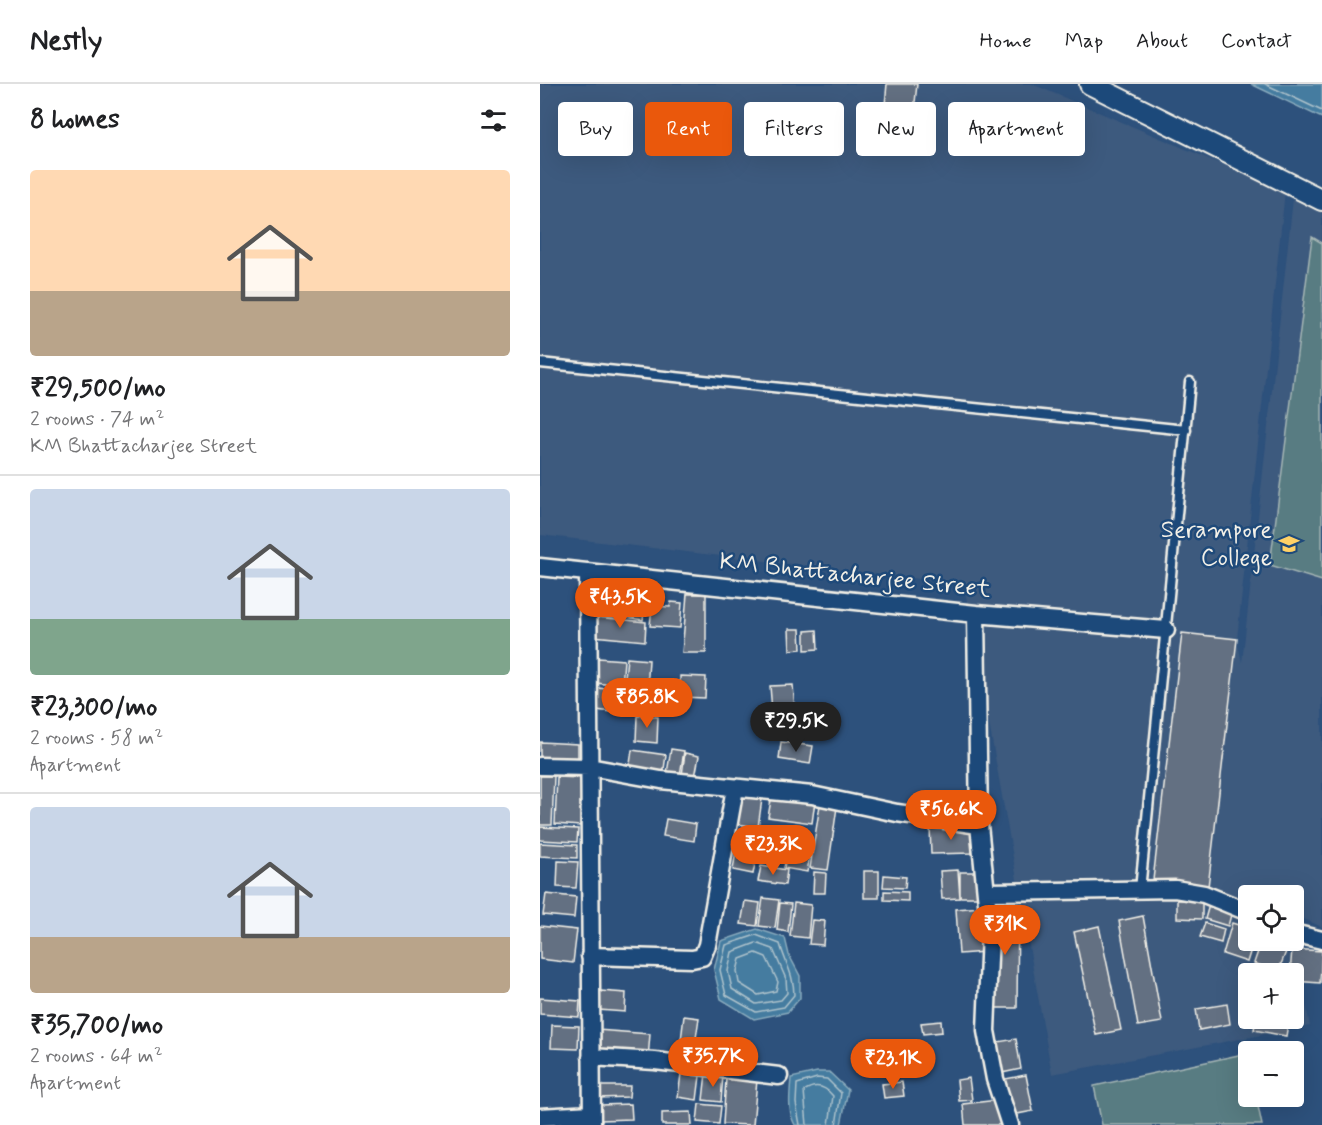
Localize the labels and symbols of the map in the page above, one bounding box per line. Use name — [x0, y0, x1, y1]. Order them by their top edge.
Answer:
place label: Serampore College — [1161, 515, 1272, 574]
school or university icon: Serampore College — [1277, 532, 1301, 556]
street label: KM Bhattacharjee Street — [718, 546, 992, 606]
pin: ₹43.5K — [571, 578, 669, 629]
pin: ₹85.8K — [598, 678, 696, 729]
pin: ₹29.5K — [747, 702, 845, 753]
pin: ₹56.6K — [902, 790, 1000, 841]
pin: ₹23.3K — [724, 825, 822, 876]
pin: ₹31K — [969, 905, 1041, 956]
pin: ₹35.7K — [664, 1037, 762, 1088]
pin: ₹23.1K — [844, 1039, 942, 1090]

